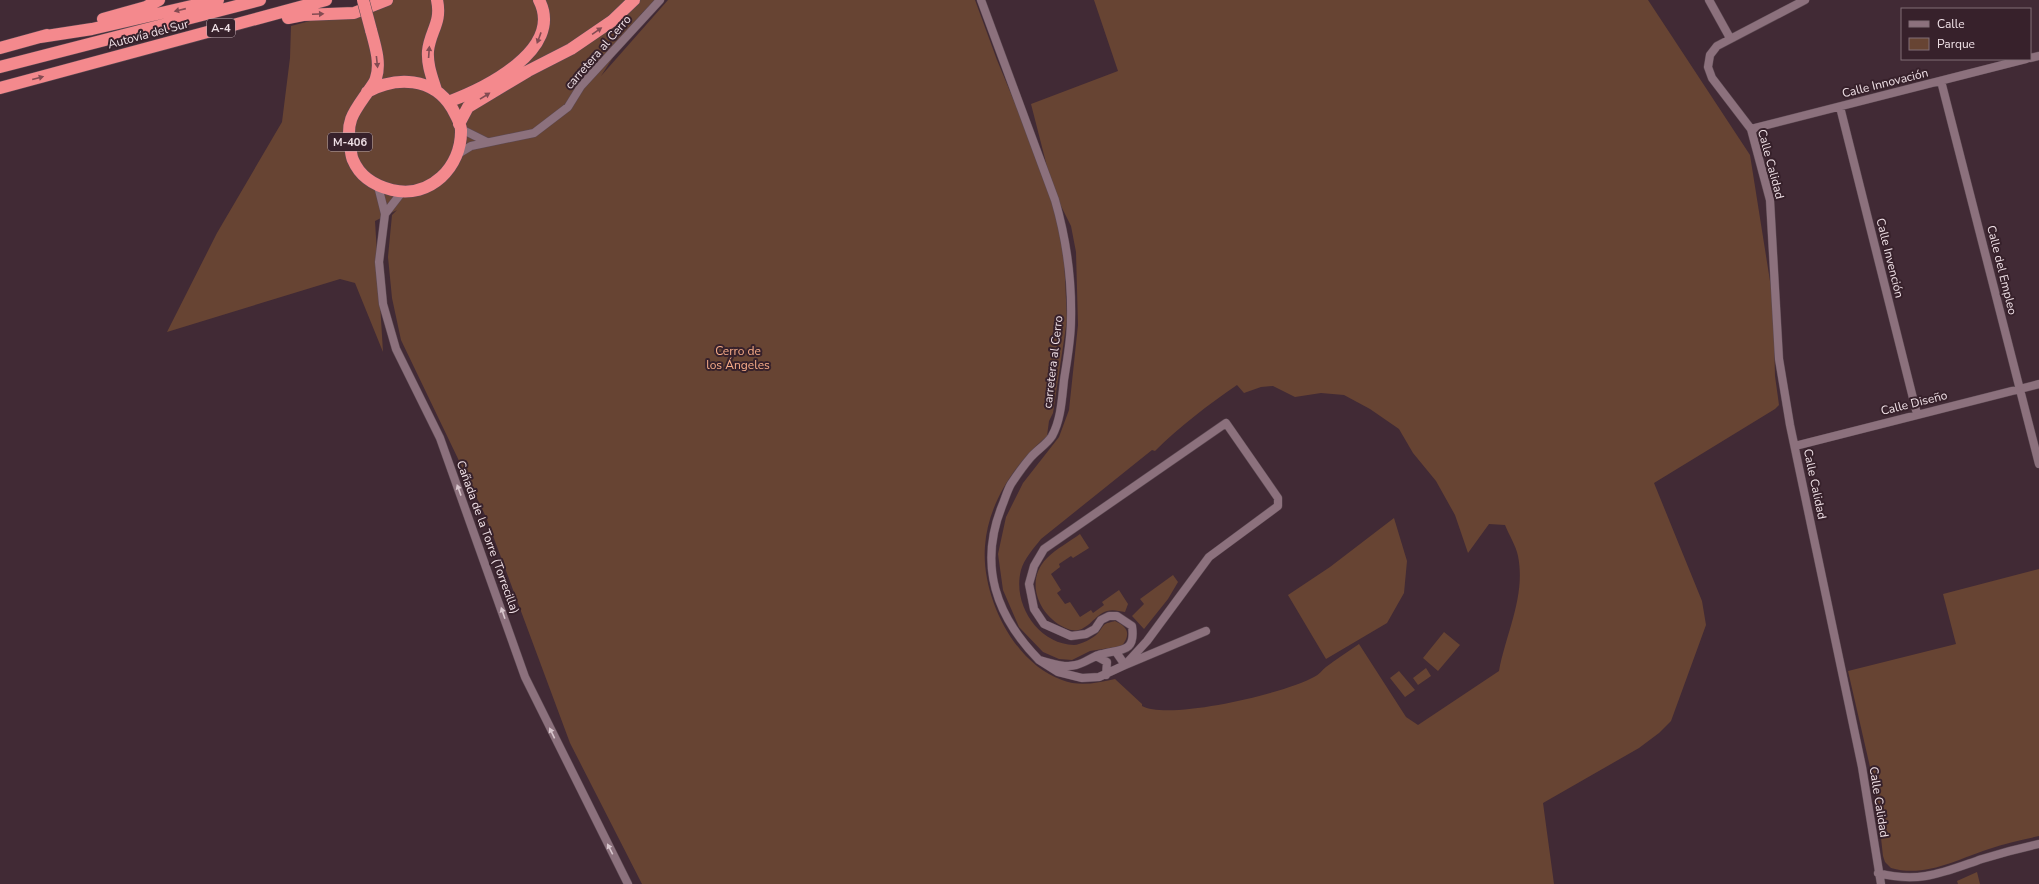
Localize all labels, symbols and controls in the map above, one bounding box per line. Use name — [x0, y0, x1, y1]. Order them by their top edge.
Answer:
one-way arrow — [174, 7, 186, 13]
legend — [1901, 8, 2031, 60]
one-way arrow — [312, 11, 325, 17]
street label: carretera al Cerro — [561, 11, 635, 92]
street label: Autovía del Sur — [106, 15, 191, 52]
text: Calle — [1937, 16, 1965, 32]
road number: A-4 — [207, 19, 235, 37]
one-way arrow — [592, 27, 603, 35]
one-way arrow — [535, 32, 541, 44]
text: Parque — [1937, 36, 1975, 52]
one-way arrow — [426, 46, 433, 58]
one-way arrow — [374, 56, 380, 68]
street label: Calle Innovación — [1840, 65, 1930, 101]
one-way arrow — [31, 74, 44, 80]
one-way arrow — [479, 93, 491, 100]
street label: Calle Calidad — [1754, 127, 1788, 201]
road number: M-406 — [328, 133, 372, 151]
street label: Calle Invención — [1872, 216, 1908, 300]
street label: Calle del Empleo — [1983, 224, 2021, 317]
street label: carretera al Cerro — [1039, 314, 1067, 409]
park label: Cerro de los Ángeles — [706, 343, 770, 373]
street label: Calle Diseño — [1879, 387, 1949, 419]
street label: Calle Calidad — [1800, 447, 1830, 521]
street label: Cañada de la Torre (Torrecilla) — [453, 458, 523, 616]
one-way arrow — [456, 484, 462, 496]
one-way arrow — [499, 606, 505, 618]
one-way arrow — [549, 727, 555, 739]
street label: Calle Calidad — [1865, 765, 1893, 839]
one-way arrow — [607, 844, 613, 855]

